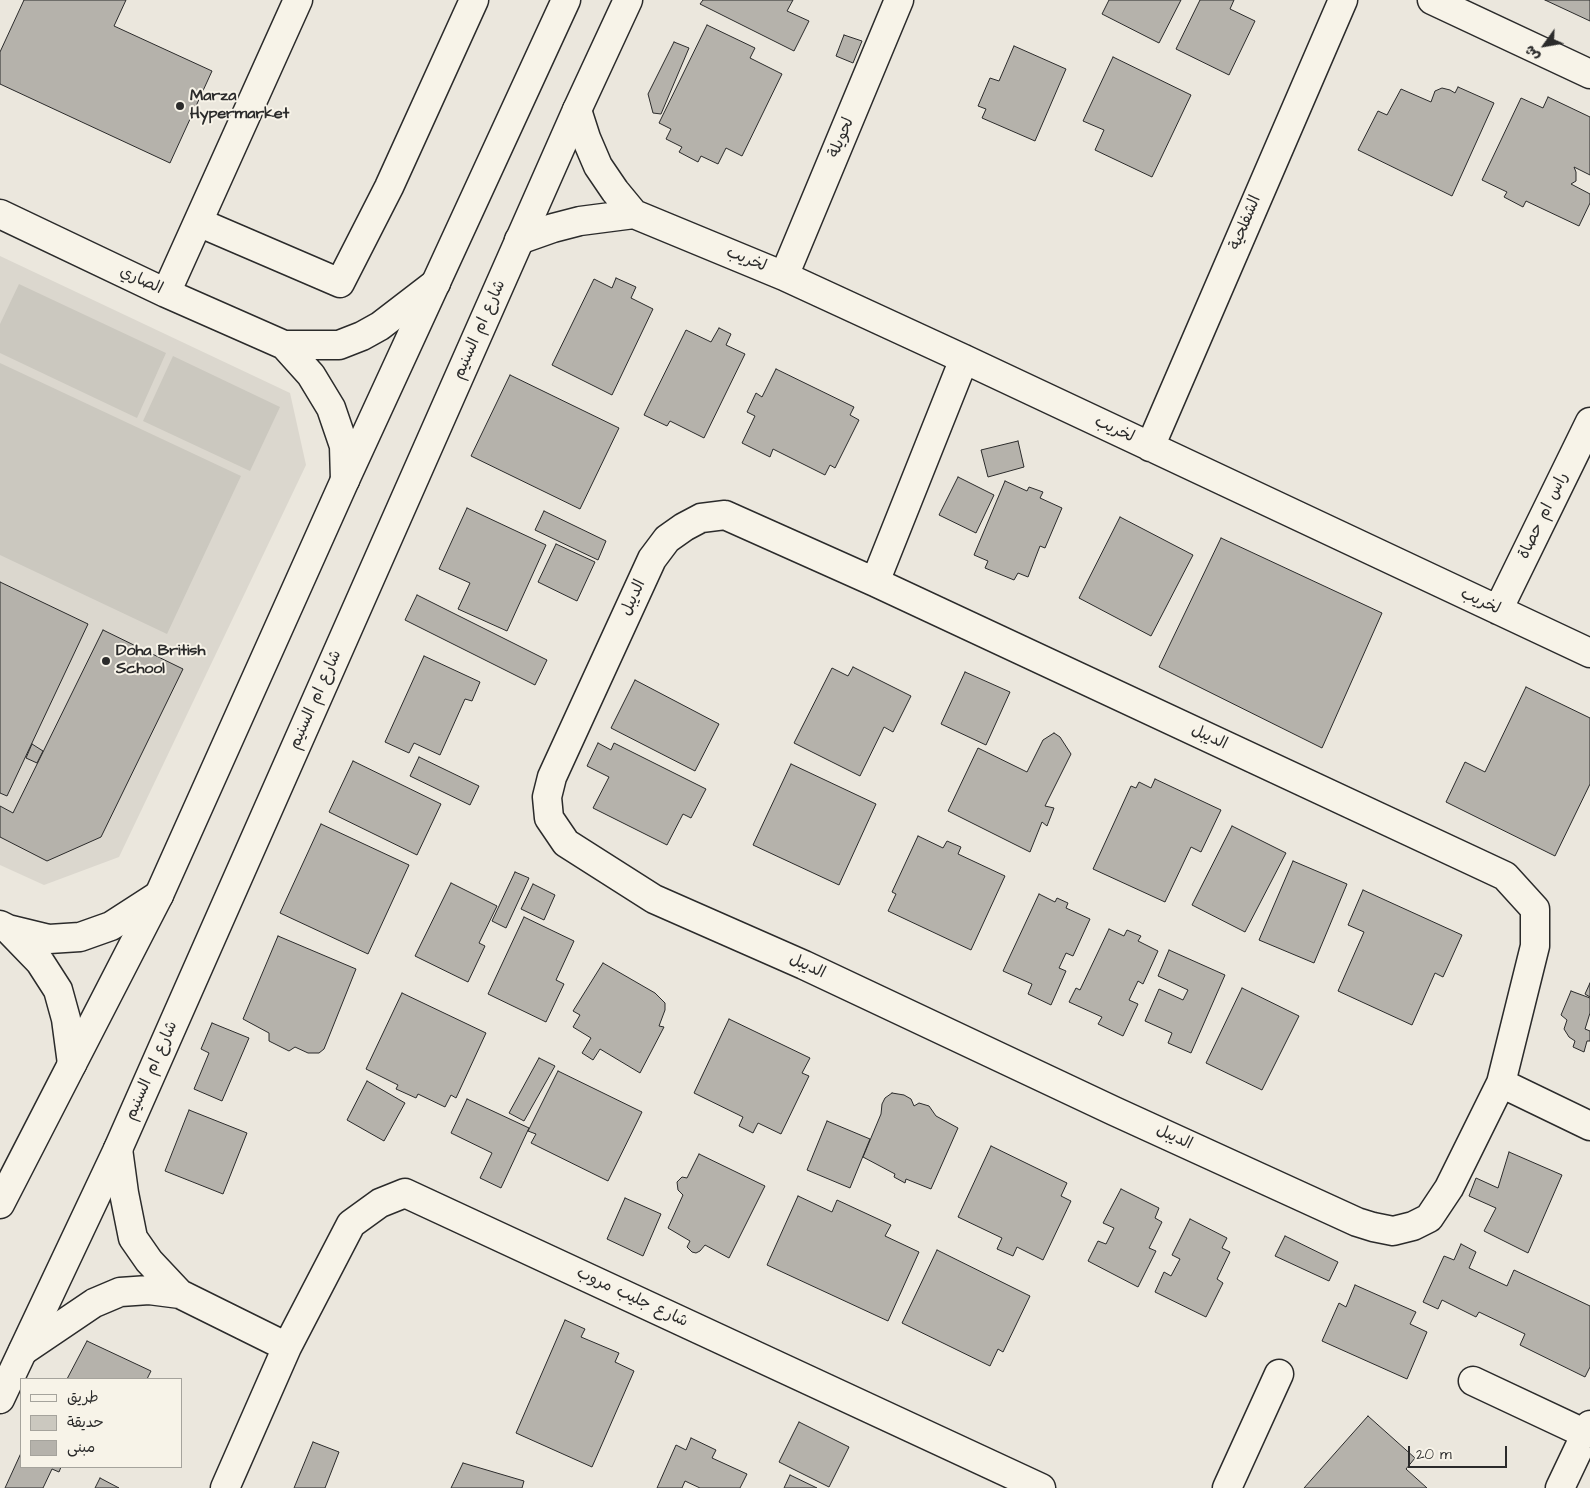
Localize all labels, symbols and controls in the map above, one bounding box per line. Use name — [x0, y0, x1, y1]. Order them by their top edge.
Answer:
north arrow — [1520, 20, 1570, 70]
text: ش — [1520, 41, 1545, 65]
place label: Marza Hypermarket — [190, 87, 289, 125]
marker: Marza Hypermarket — [174, 100, 186, 112]
street label: لحويلة — [825, 115, 859, 161]
street label: الشفلحية — [1226, 193, 1266, 253]
street label: لخريب — [723, 243, 769, 277]
street label: الصاري — [116, 263, 166, 299]
street label: شارع ام السنيم — [450, 277, 510, 383]
street label: لخريب — [1091, 412, 1137, 448]
street label: راس ام حصاة — [1515, 470, 1573, 562]
street label: الديبل — [617, 577, 651, 619]
street label: لخريب — [1457, 584, 1503, 620]
place label: Doha British School — [116, 642, 205, 680]
street label: شارع ام السنيم — [286, 647, 346, 753]
marker: Doha British School — [100, 655, 112, 667]
street label: الديبل — [1188, 721, 1230, 755]
street label: الديبل — [786, 950, 828, 984]
street label: شارع ام السنيم — [122, 1018, 182, 1124]
street label: الديبل — [1153, 1121, 1195, 1155]
street label: شارع جليب مروب — [573, 1264, 691, 1332]
legend — [20, 1378, 182, 1468]
text: طريق — [67, 1387, 99, 1408]
text: حديقة — [67, 1412, 104, 1433]
scale bar — [1410, 1436, 1509, 1468]
text: مبنى — [67, 1437, 95, 1458]
text: 20 m — [1416, 1444, 1452, 1465]

